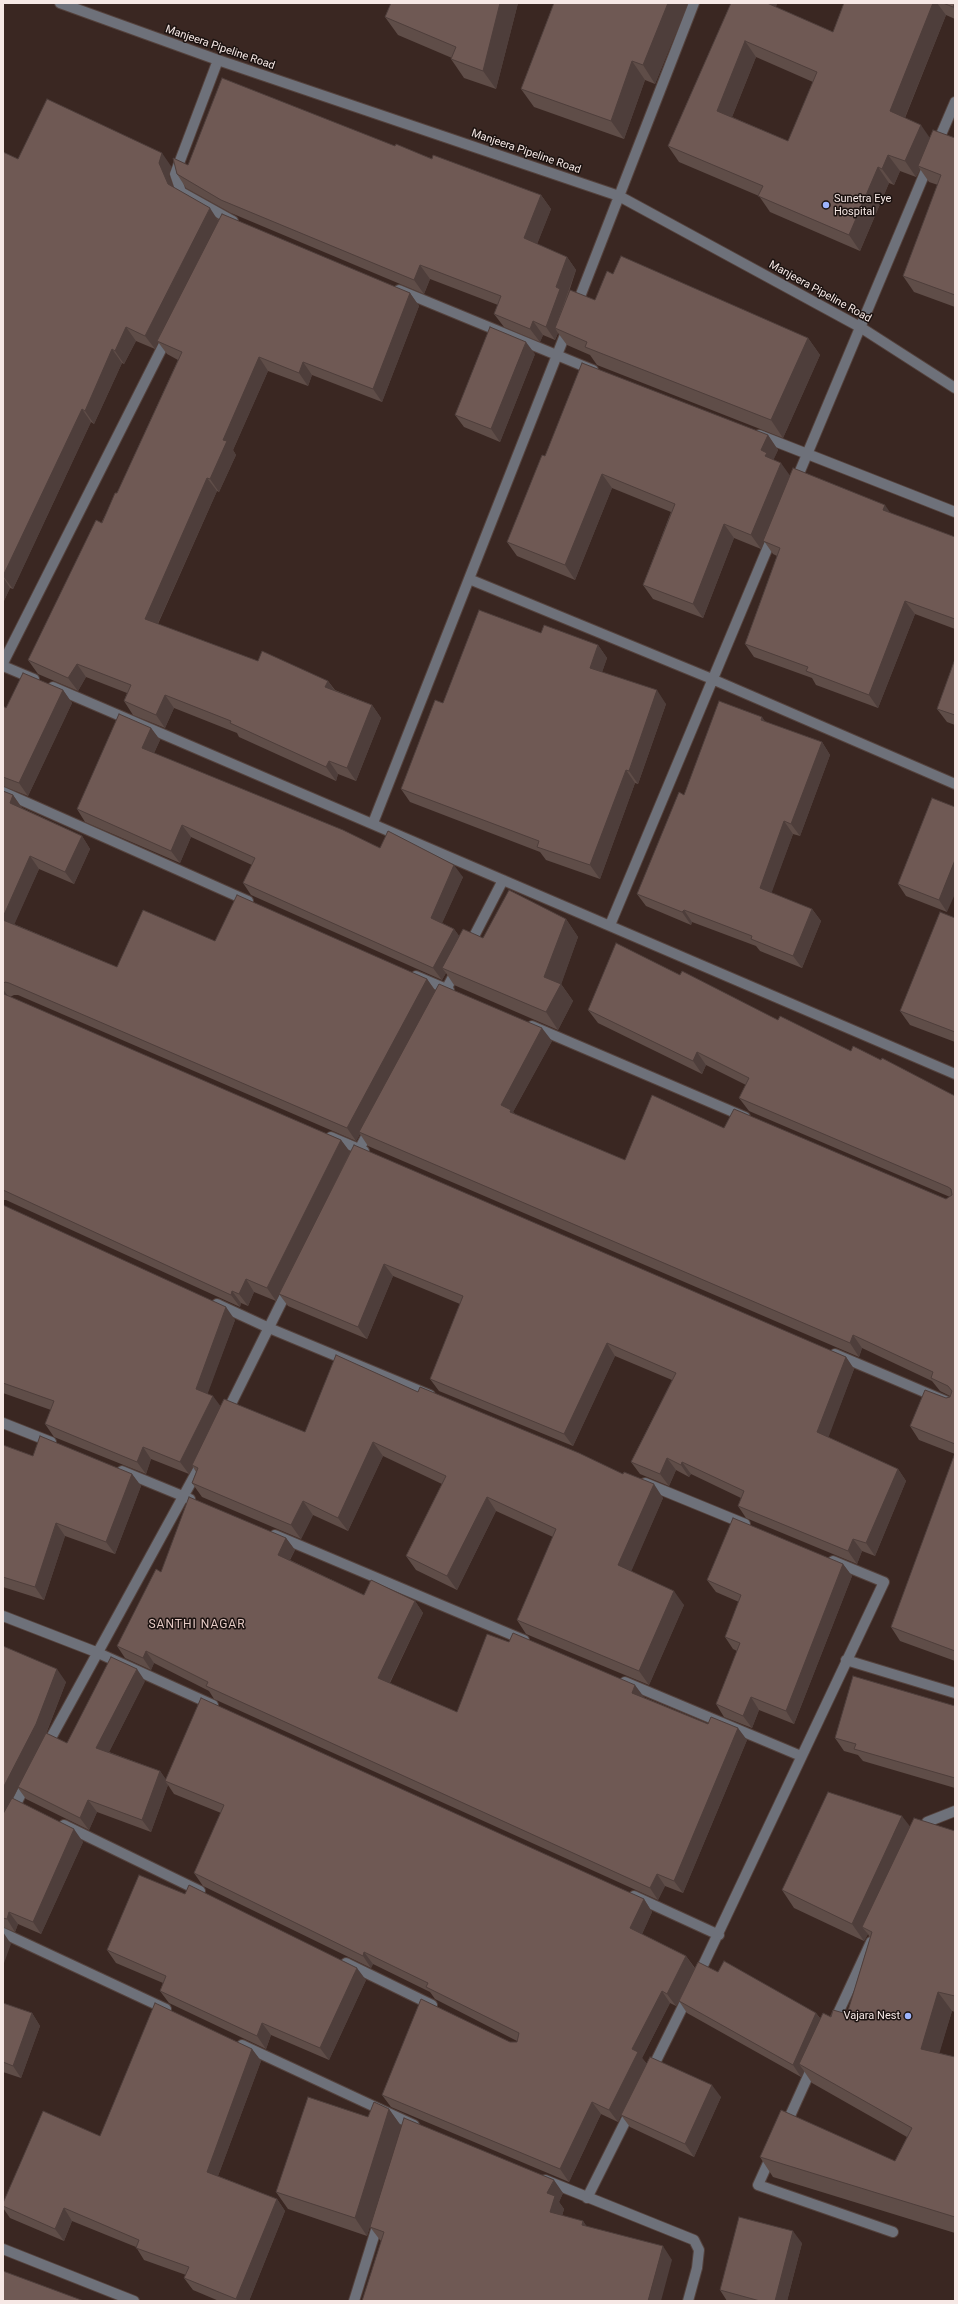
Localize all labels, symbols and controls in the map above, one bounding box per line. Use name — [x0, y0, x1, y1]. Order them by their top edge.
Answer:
street label: Manjeera Pipeline Road — [163, 23, 277, 73]
street label: Manjeera Pipeline Road — [469, 127, 583, 177]
place label: Sunetra Eye Hospital — [834, 192, 891, 218]
marker: Sunetra Eye Hospital — [821, 200, 831, 210]
street label: Manjeera Pipeline Road — [766, 258, 874, 326]
district label: SANTHI NAGAR — [148, 1618, 246, 1632]
place label: Vajara Nest — [843, 2009, 900, 2023]
marker: Vajara Nest — [903, 2011, 913, 2021]

